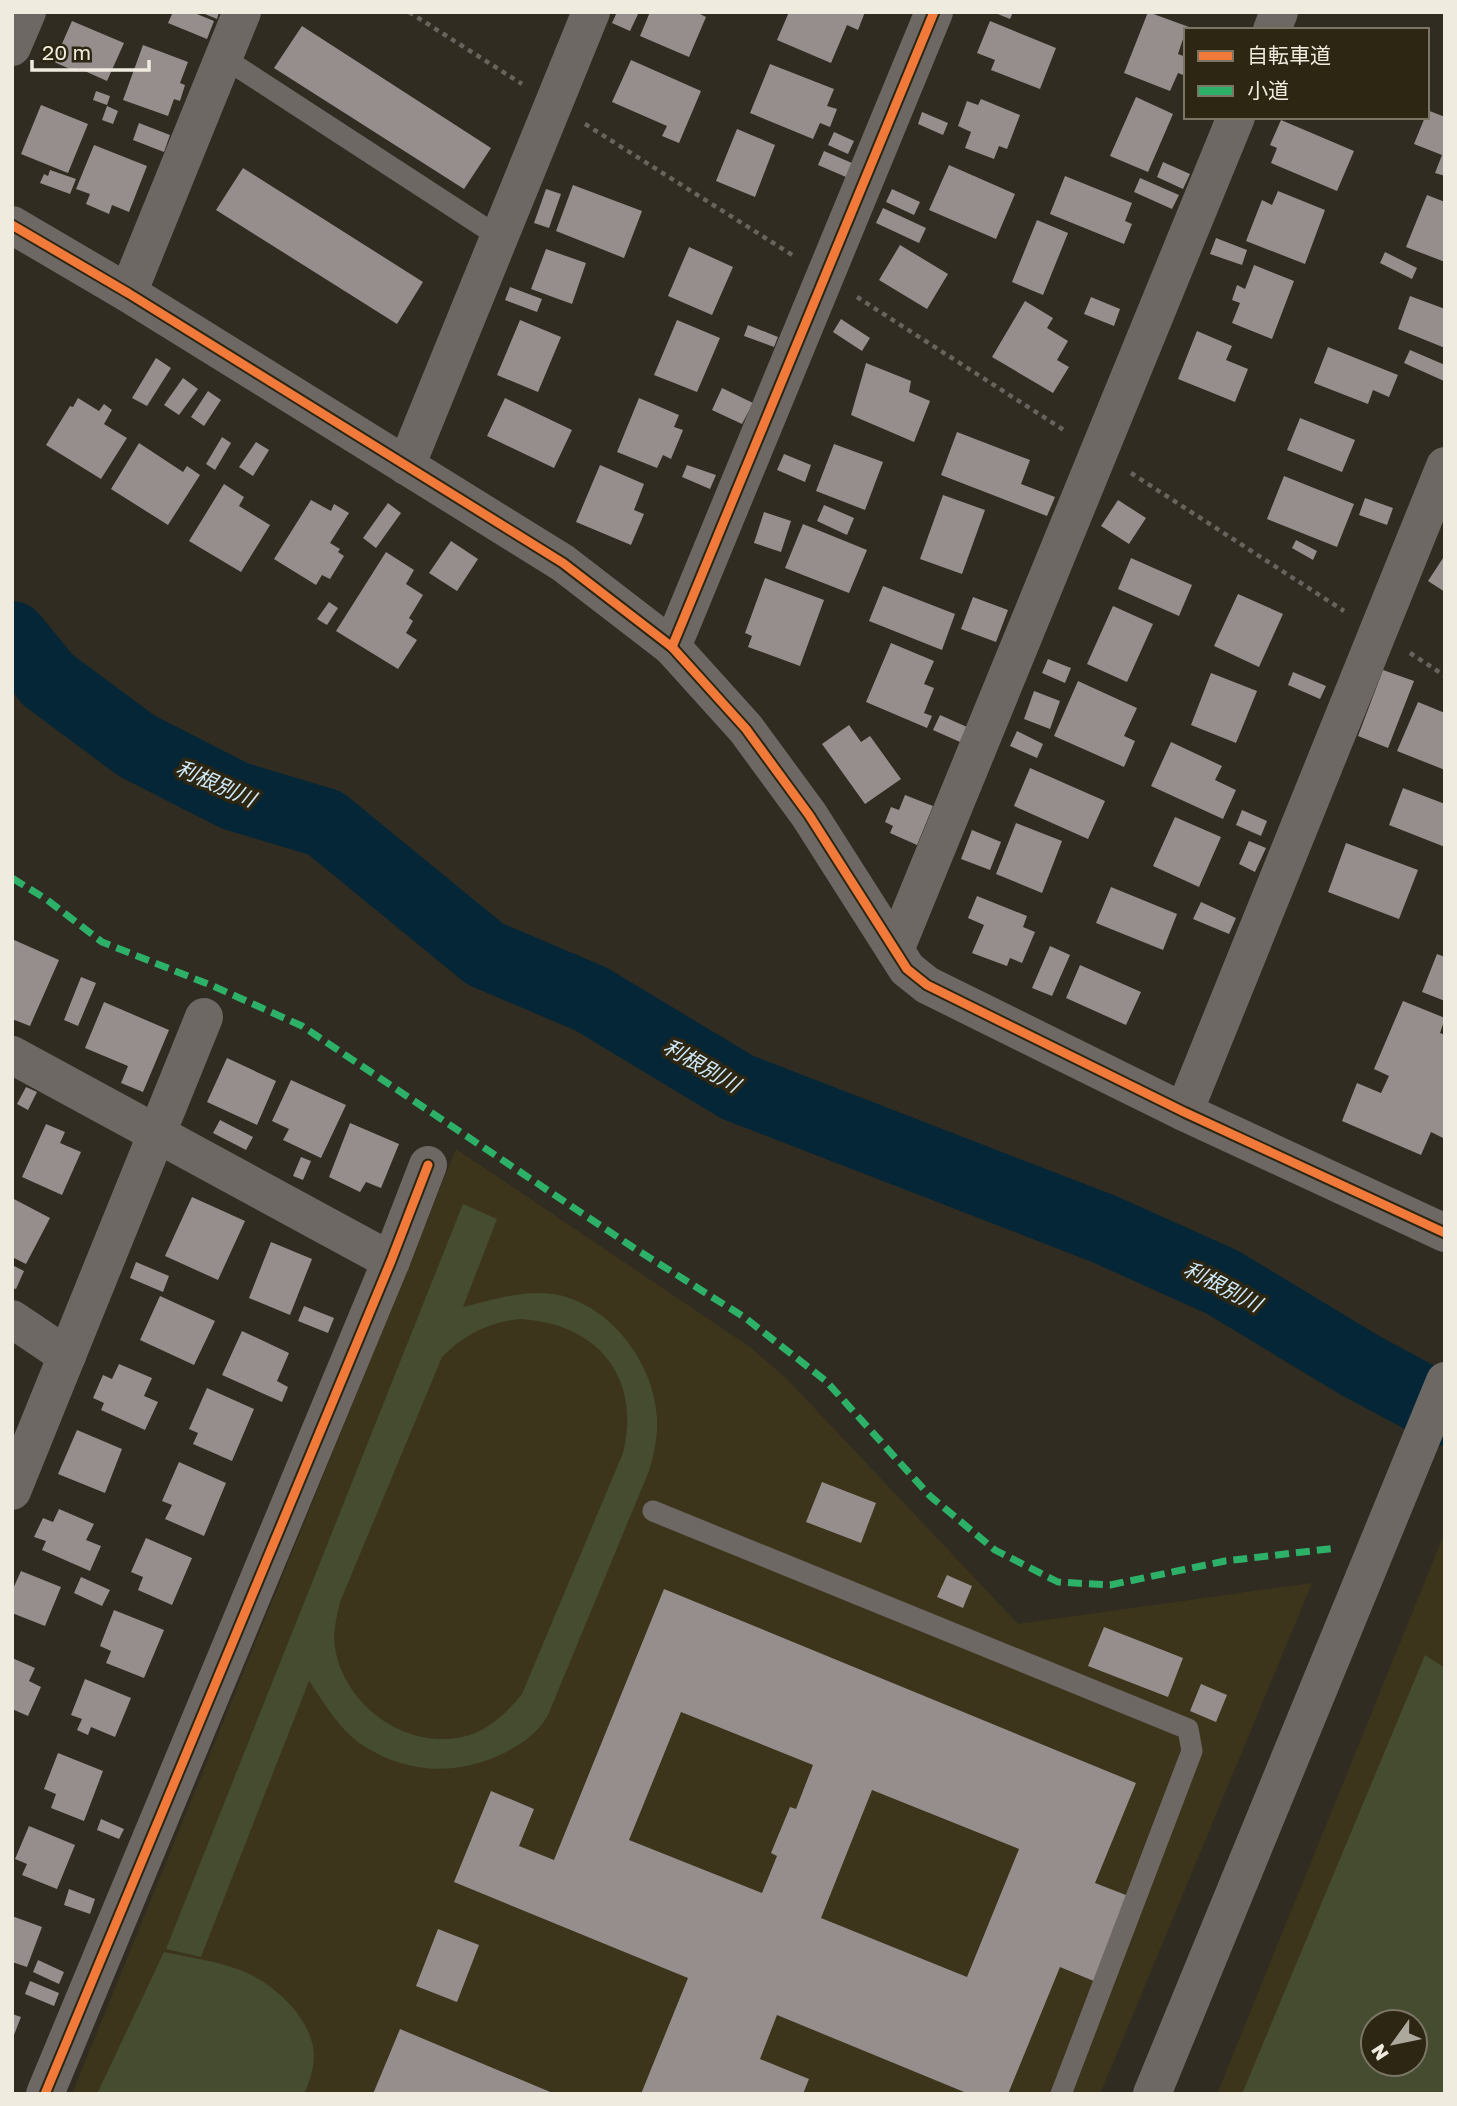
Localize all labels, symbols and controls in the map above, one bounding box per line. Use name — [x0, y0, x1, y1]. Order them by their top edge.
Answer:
scale bar — [32, 28, 149, 72]
legend — [1184, 28, 1429, 119]
text: 20 m — [42, 39, 91, 65]
text: 自転車道 — [1247, 42, 1331, 68]
text: 小道 — [1247, 77, 1289, 103]
water label: 利根別川 — [172, 754, 261, 813]
water label: 利根別川 — [659, 1033, 747, 1098]
water label: 利根別川 — [1180, 1255, 1268, 1318]
north arrow — [1359, 2008, 1429, 2078]
text: N — [1366, 2040, 1393, 2065]

